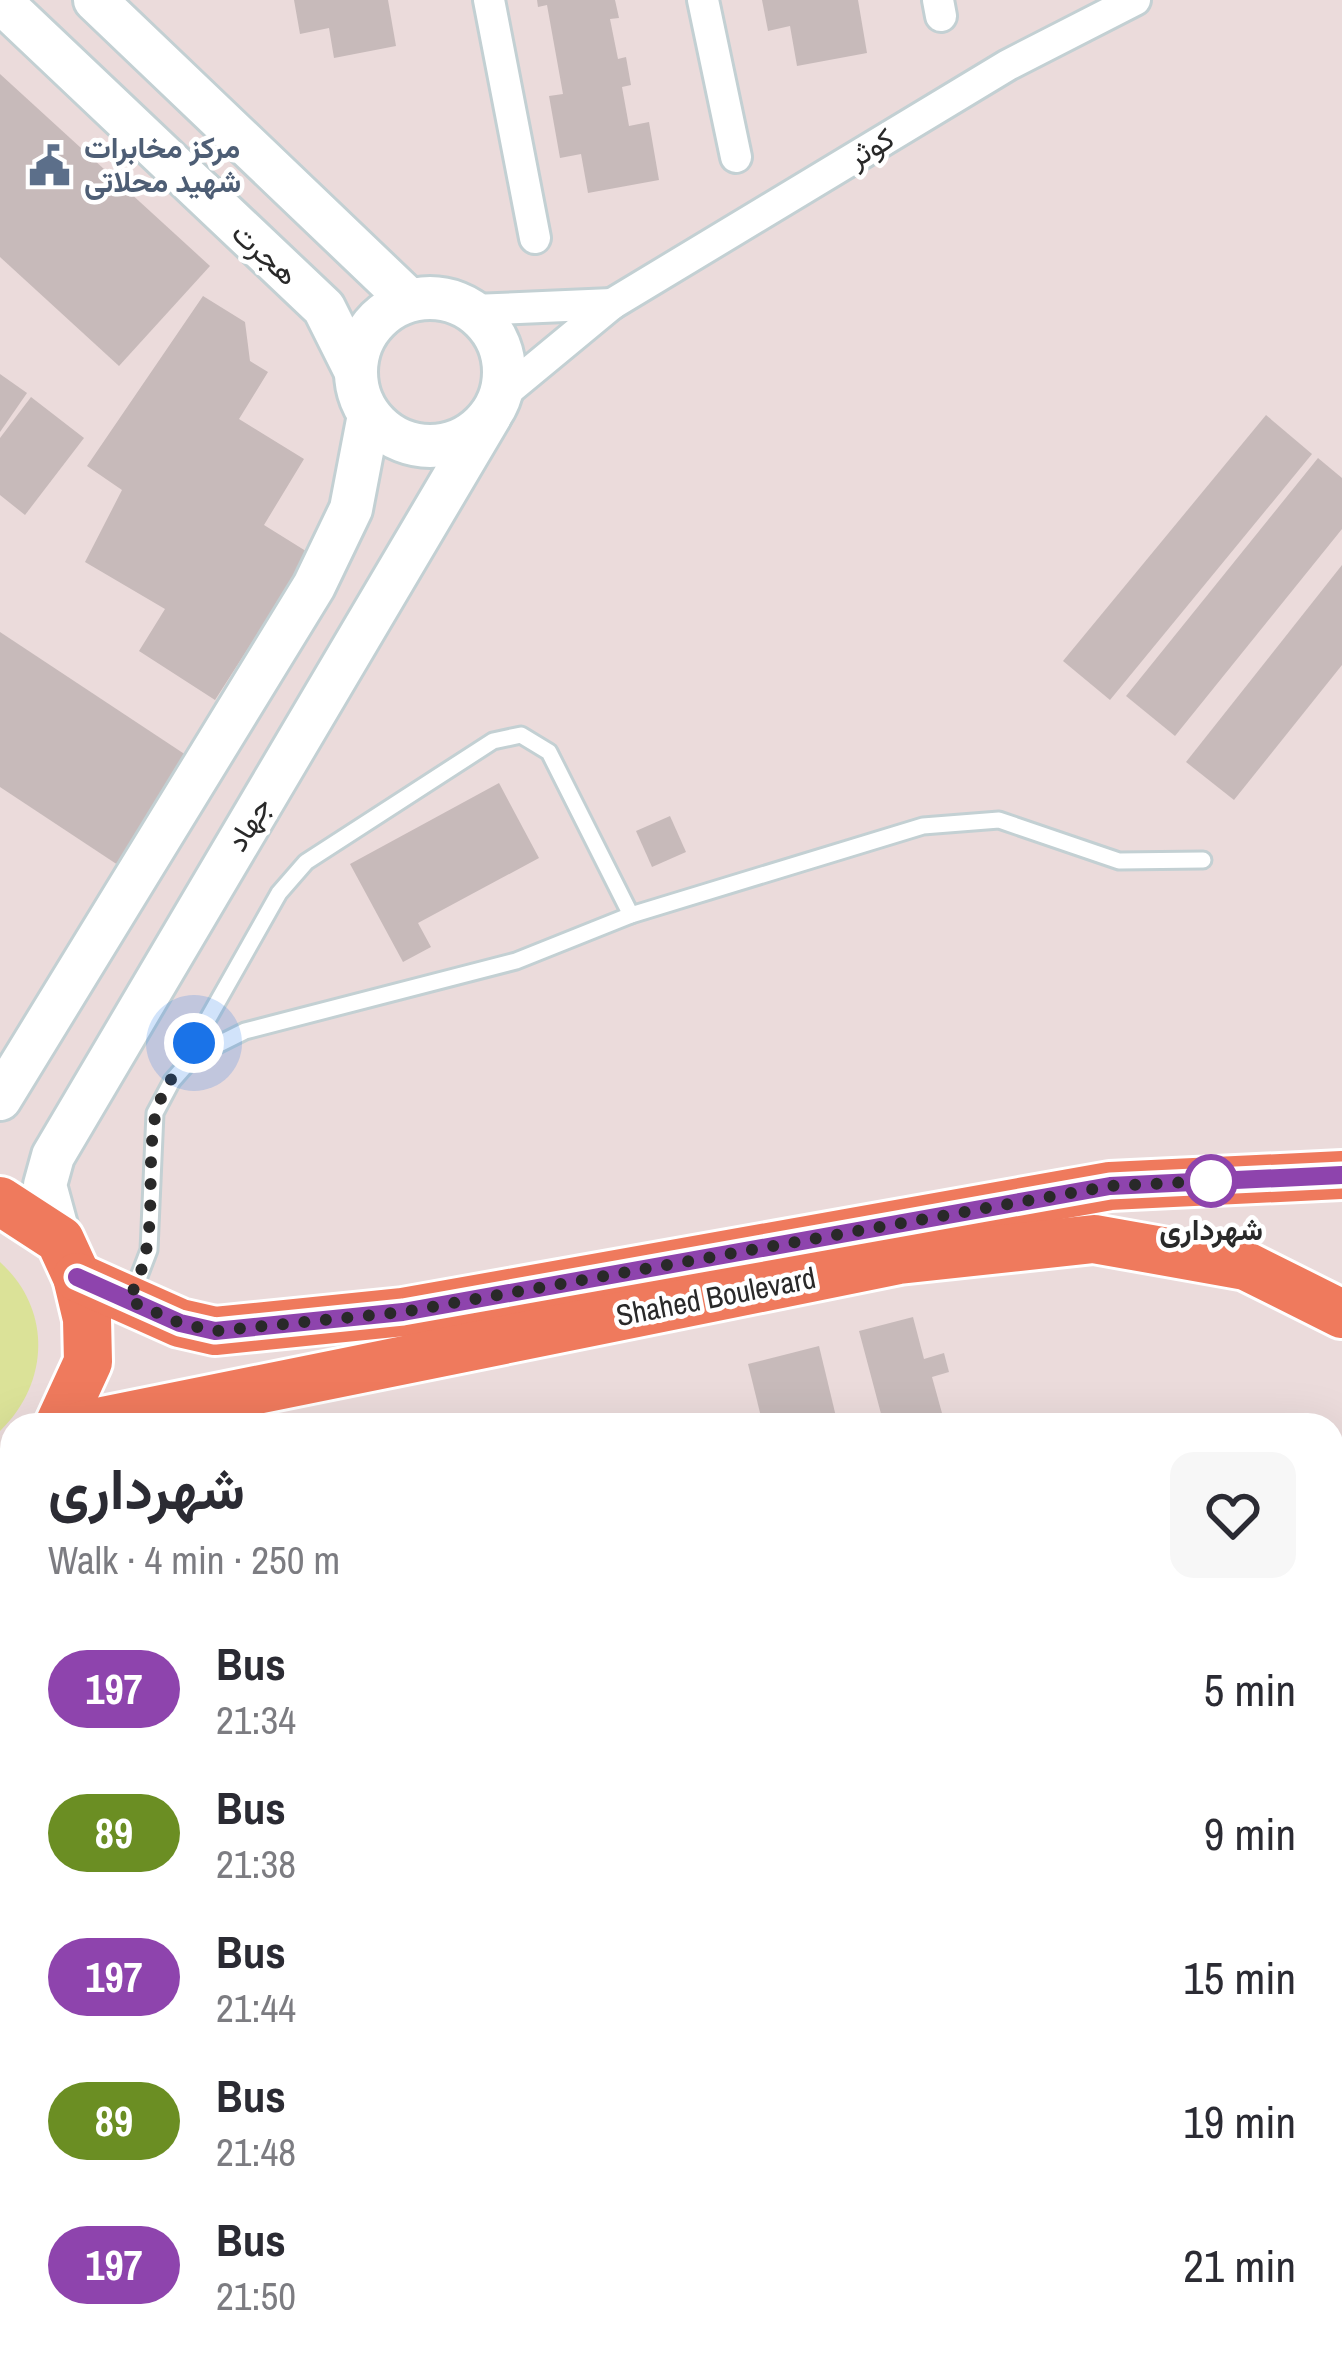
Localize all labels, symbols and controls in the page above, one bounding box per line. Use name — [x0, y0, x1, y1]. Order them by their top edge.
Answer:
street label: کوثر — [839, 118, 901, 177]
place label: مرکز مخابرات شهید محلاتی — [84, 127, 241, 201]
public building icon: مرکز مخابرات شهید محلاتی — [27, 142, 73, 188]
street label: هجرت — [224, 213, 308, 294]
street label: جهاد — [216, 789, 280, 858]
your location — [164, 1013, 224, 1073]
marker: شهرداری — [1186, 1156, 1236, 1206]
place label: شهرداری — [1159, 1209, 1263, 1249]
street label: Shahed Boulevard — [613, 1257, 819, 1335]
text: شهرداری — [48, 1450, 245, 1527]
button: heart — [1170, 1452, 1296, 1578]
text: Walk · 4 min · 250 m — [48, 1534, 340, 1586]
text: Bus — [216, 1633, 286, 1694]
text: 5 min — [1204, 1659, 1296, 1720]
text: 197 — [85, 1661, 143, 1717]
text: 21:34 — [216, 1694, 296, 1746]
text: Bus — [216, 1777, 286, 1838]
text: 9 min — [1204, 1803, 1296, 1864]
text: 89 — [95, 1805, 133, 1861]
text: 21:38 — [216, 1838, 296, 1890]
text: Bus — [216, 1921, 286, 1982]
text: 15 min — [1183, 1947, 1296, 2008]
text: 197 — [85, 1949, 143, 2005]
text: 21:44 — [216, 1982, 296, 2034]
text: Bus — [216, 2065, 286, 2126]
text: 19 min — [1183, 2091, 1296, 2152]
text: 89 — [95, 2093, 133, 2149]
text: 21:48 — [216, 2126, 296, 2178]
text: Bus — [216, 2209, 286, 2270]
text: 21 min — [1183, 2235, 1296, 2296]
text: 197 — [85, 2237, 143, 2293]
text: 21:50 — [216, 2270, 296, 2322]

